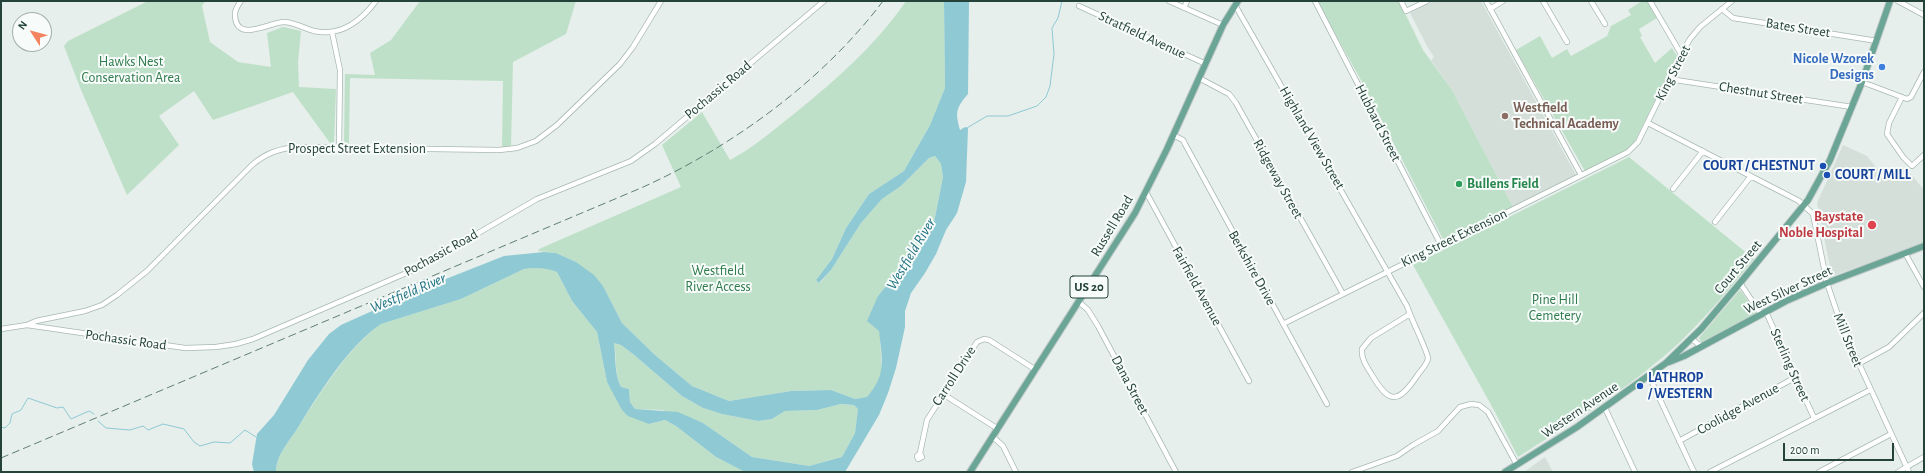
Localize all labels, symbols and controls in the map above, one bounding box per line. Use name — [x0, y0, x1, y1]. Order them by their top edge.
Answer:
street label: Stratfield Avenue — [1096, 7, 1188, 63]
north arrow — [12, 12, 52, 52]
street label: Bates Street — [1765, 15, 1831, 41]
text: N — [16, 19, 29, 32]
street label: King Street — [1652, 42, 1694, 104]
place label: Nicole Wzorek Designs — [1793, 51, 1874, 84]
park label: Hawks Nest Conservation Area — [82, 54, 180, 86]
street label: Pochassic Road — [681, 57, 755, 123]
marker: Nicole Wzorek Designs — [1877, 62, 1887, 72]
street label: Chestnut Street — [1718, 78, 1804, 108]
street label: Hubbard Street — [1351, 82, 1405, 164]
street label: Highland View Street — [1276, 84, 1348, 192]
place label: Westfield Technical Academy — [1513, 100, 1619, 132]
marker: Westfield Technical Academy — [1500, 111, 1510, 121]
street label: Ridgeway Street — [1249, 136, 1307, 222]
street label: Prospect Street Extension — [288, 141, 426, 157]
place label: COURT / CHESTNUT — [1703, 158, 1815, 174]
marker: COURT / CHESTNUT — [1818, 161, 1828, 171]
place label: COURT / MILL — [1835, 167, 1911, 183]
marker: COURT / MILL — [1822, 170, 1832, 180]
place label: Bullens Field — [1467, 176, 1539, 192]
marker: Bullens Field — [1454, 179, 1464, 189]
street label: Russell Road — [1087, 192, 1137, 260]
street label: King Street Extension — [1398, 205, 1510, 271]
place label: Baystate Noble Hospital — [1779, 209, 1863, 242]
water label: Westfield River — [883, 215, 939, 293]
marker: Baystate Noble Hospital — [1866, 219, 1878, 231]
street label: Pochassic Road — [401, 226, 481, 280]
street label: Berkshire Drive — [1225, 228, 1279, 308]
street label: Court Street — [1711, 237, 1765, 297]
street label: Fairfield Avenue — [1168, 243, 1226, 329]
street label: West Silver Street — [1741, 262, 1835, 318]
park label: Westfield River Access — [685, 263, 751, 296]
water label: Westfield River — [367, 269, 449, 317]
road number: US 20 — [1070, 276, 1108, 298]
park label: Pine Hill Cemetery — [1529, 292, 1581, 324]
street label: Mill Street — [1830, 311, 1866, 369]
street label: Pochassic Road — [84, 326, 168, 354]
street label: Sterling Street — [1766, 326, 1814, 404]
street label: Carroll Drive — [928, 343, 980, 409]
street label: Dana Street — [1107, 353, 1153, 417]
place label: LATHROP / WESTERN — [1648, 370, 1713, 402]
street label: Western Avenue — [1538, 378, 1622, 442]
street label: Coolidge Avenue — [1694, 380, 1782, 438]
marker: LATHROP / WESTERN — [1635, 381, 1645, 391]
scale bar — [1785, 435, 1896, 461]
text: 200 m — [1790, 444, 1820, 456]

